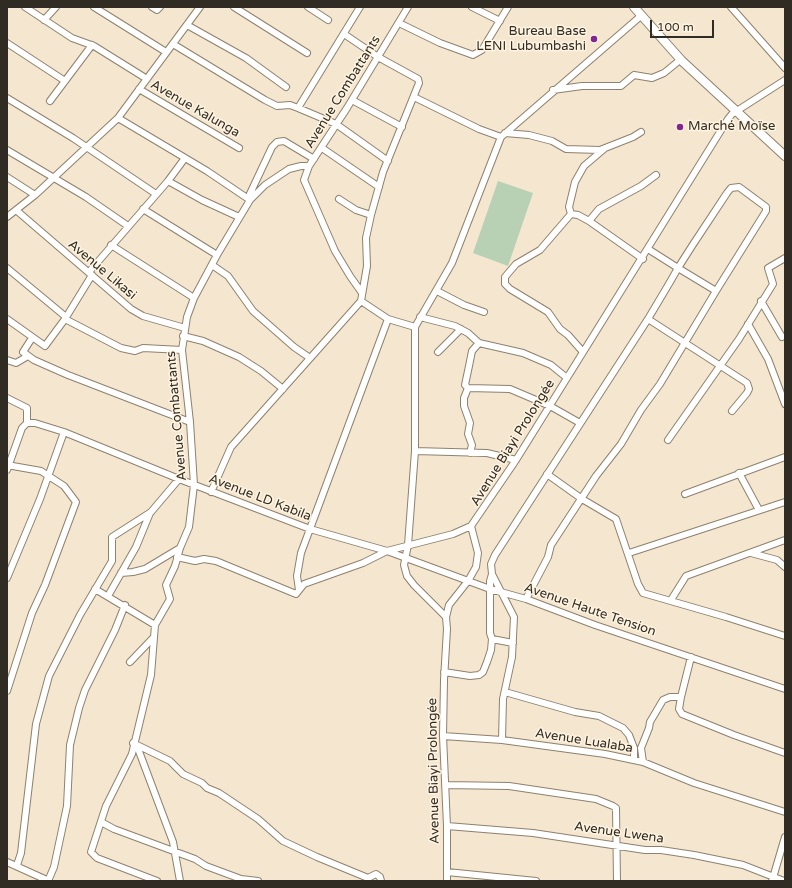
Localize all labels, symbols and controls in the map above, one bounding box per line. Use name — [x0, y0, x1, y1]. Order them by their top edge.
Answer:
scale bar — [652, 12, 716, 38]
text: 100 m — [657, 20, 694, 34]
place label: Bureau Base LENI Lubumbashi — [476, 24, 586, 55]
street label: Avenue Combattants — [302, 33, 384, 151]
marker: Bureau Base LENI Lubumbashi — [589, 34, 599, 44]
street label: Avenue Kalunga — [148, 77, 242, 141]
place label: Marché Moïse — [688, 119, 775, 135]
marker: Marché Moïse — [675, 122, 685, 132]
street label: Avenue Likasi — [65, 237, 139, 303]
street label: Avenue Combattants — [164, 351, 190, 481]
street label: Avenue Biayi Prolongée — [468, 377, 558, 509]
street label: Avenue LD Kabila — [207, 471, 313, 525]
street label: Avenue Haute Tension — [522, 580, 658, 640]
street label: Avenue Biayi Prolongée — [425, 698, 443, 844]
street label: Avenue Lualaba — [534, 726, 634, 756]
street label: Avenue Lwena — [573, 819, 665, 847]

